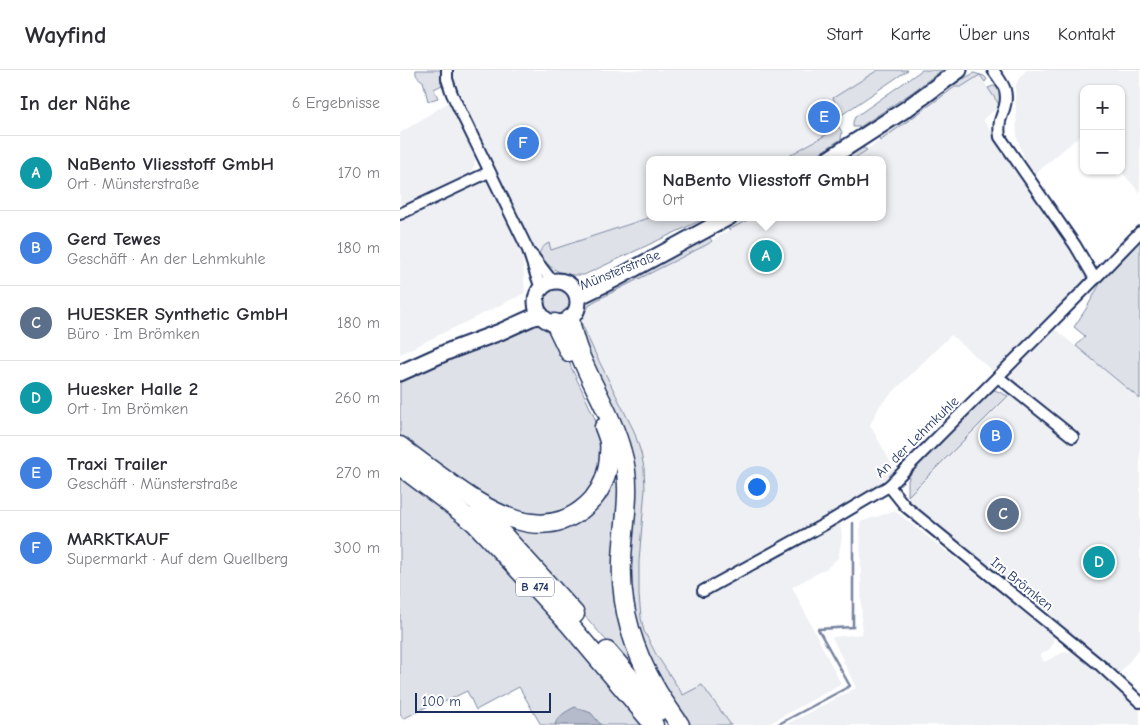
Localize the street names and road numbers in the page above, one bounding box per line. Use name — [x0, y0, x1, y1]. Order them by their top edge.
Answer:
street label: Münsterstraße — [577, 246, 663, 294]
street label: An der Lehmkuhle — [872, 393, 962, 481]
street label: Im Brömken — [987, 554, 1057, 614]
road number: B 474 — [516, 578, 554, 596]

